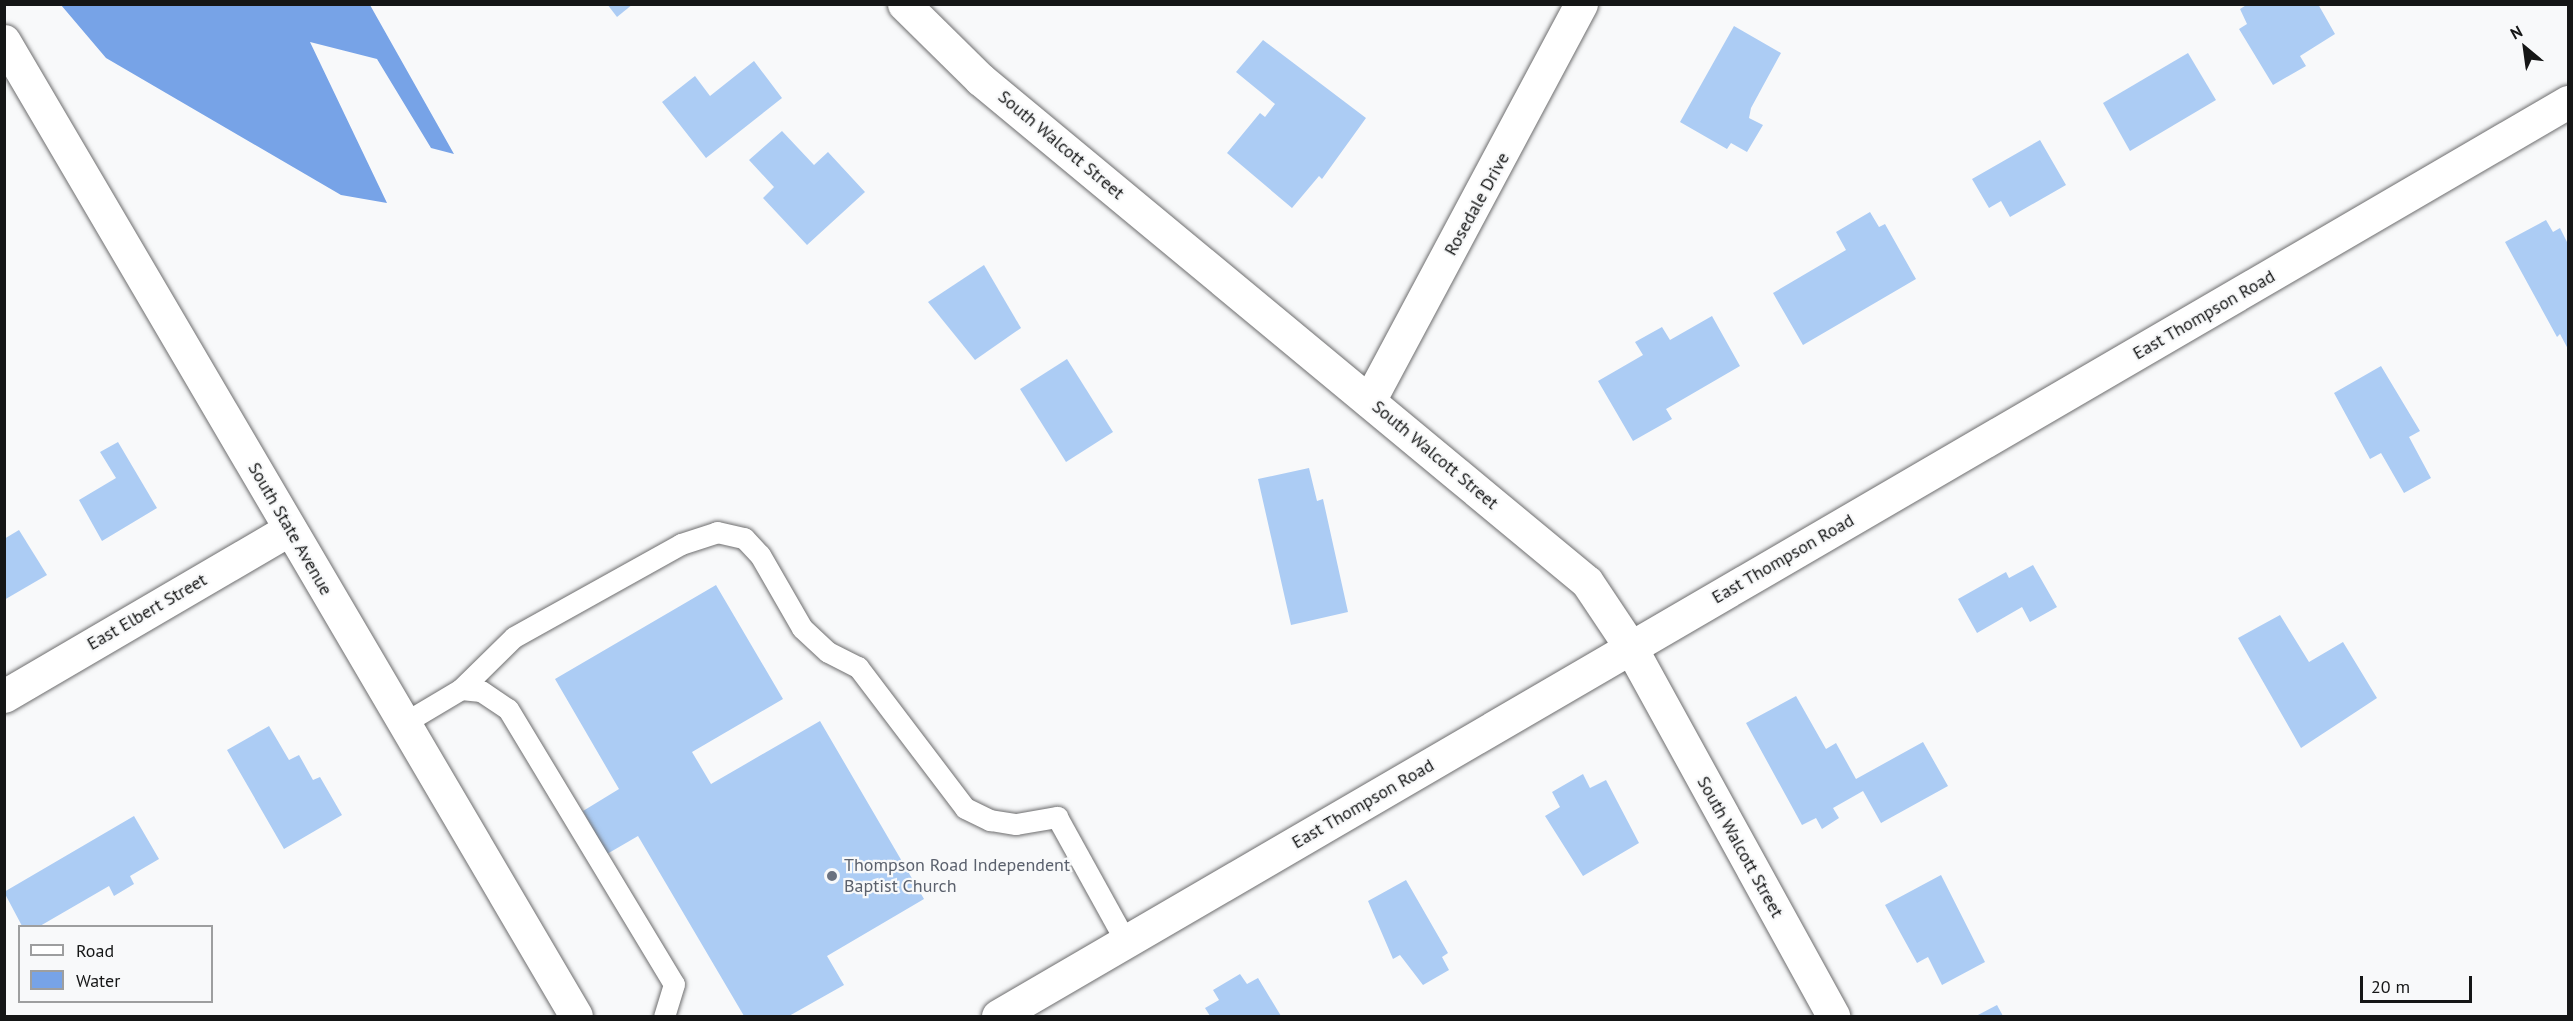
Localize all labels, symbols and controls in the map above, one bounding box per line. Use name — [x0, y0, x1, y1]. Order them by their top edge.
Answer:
north arrow — [2495, 18, 2555, 78]
text: N — [2507, 21, 2526, 44]
street label: South Walcott Street — [993, 86, 1129, 204]
street label: Rosedale Drive — [1440, 149, 1514, 259]
street label: East Thompson Road — [2129, 265, 2279, 365]
street label: South Walcott Street — [1367, 396, 1503, 514]
street label: South State Avenue — [243, 459, 337, 599]
street label: East Thompson Road — [1708, 509, 1858, 609]
street label: East Elbert Street — [83, 569, 211, 655]
street label: East Thompson Road — [1288, 754, 1438, 854]
street label: South Walcott Street — [1692, 773, 1788, 921]
place label: Thompson Road Independent Baptist Church — [844, 855, 1070, 898]
marker: Thompson Road Independent Baptist Church — [825, 869, 839, 883]
legend — [18, 925, 213, 1003]
text: Road — [76, 939, 114, 962]
scale bar — [2363, 964, 2476, 1002]
text: Water — [76, 969, 120, 992]
text: 20 m — [2371, 975, 2410, 998]

